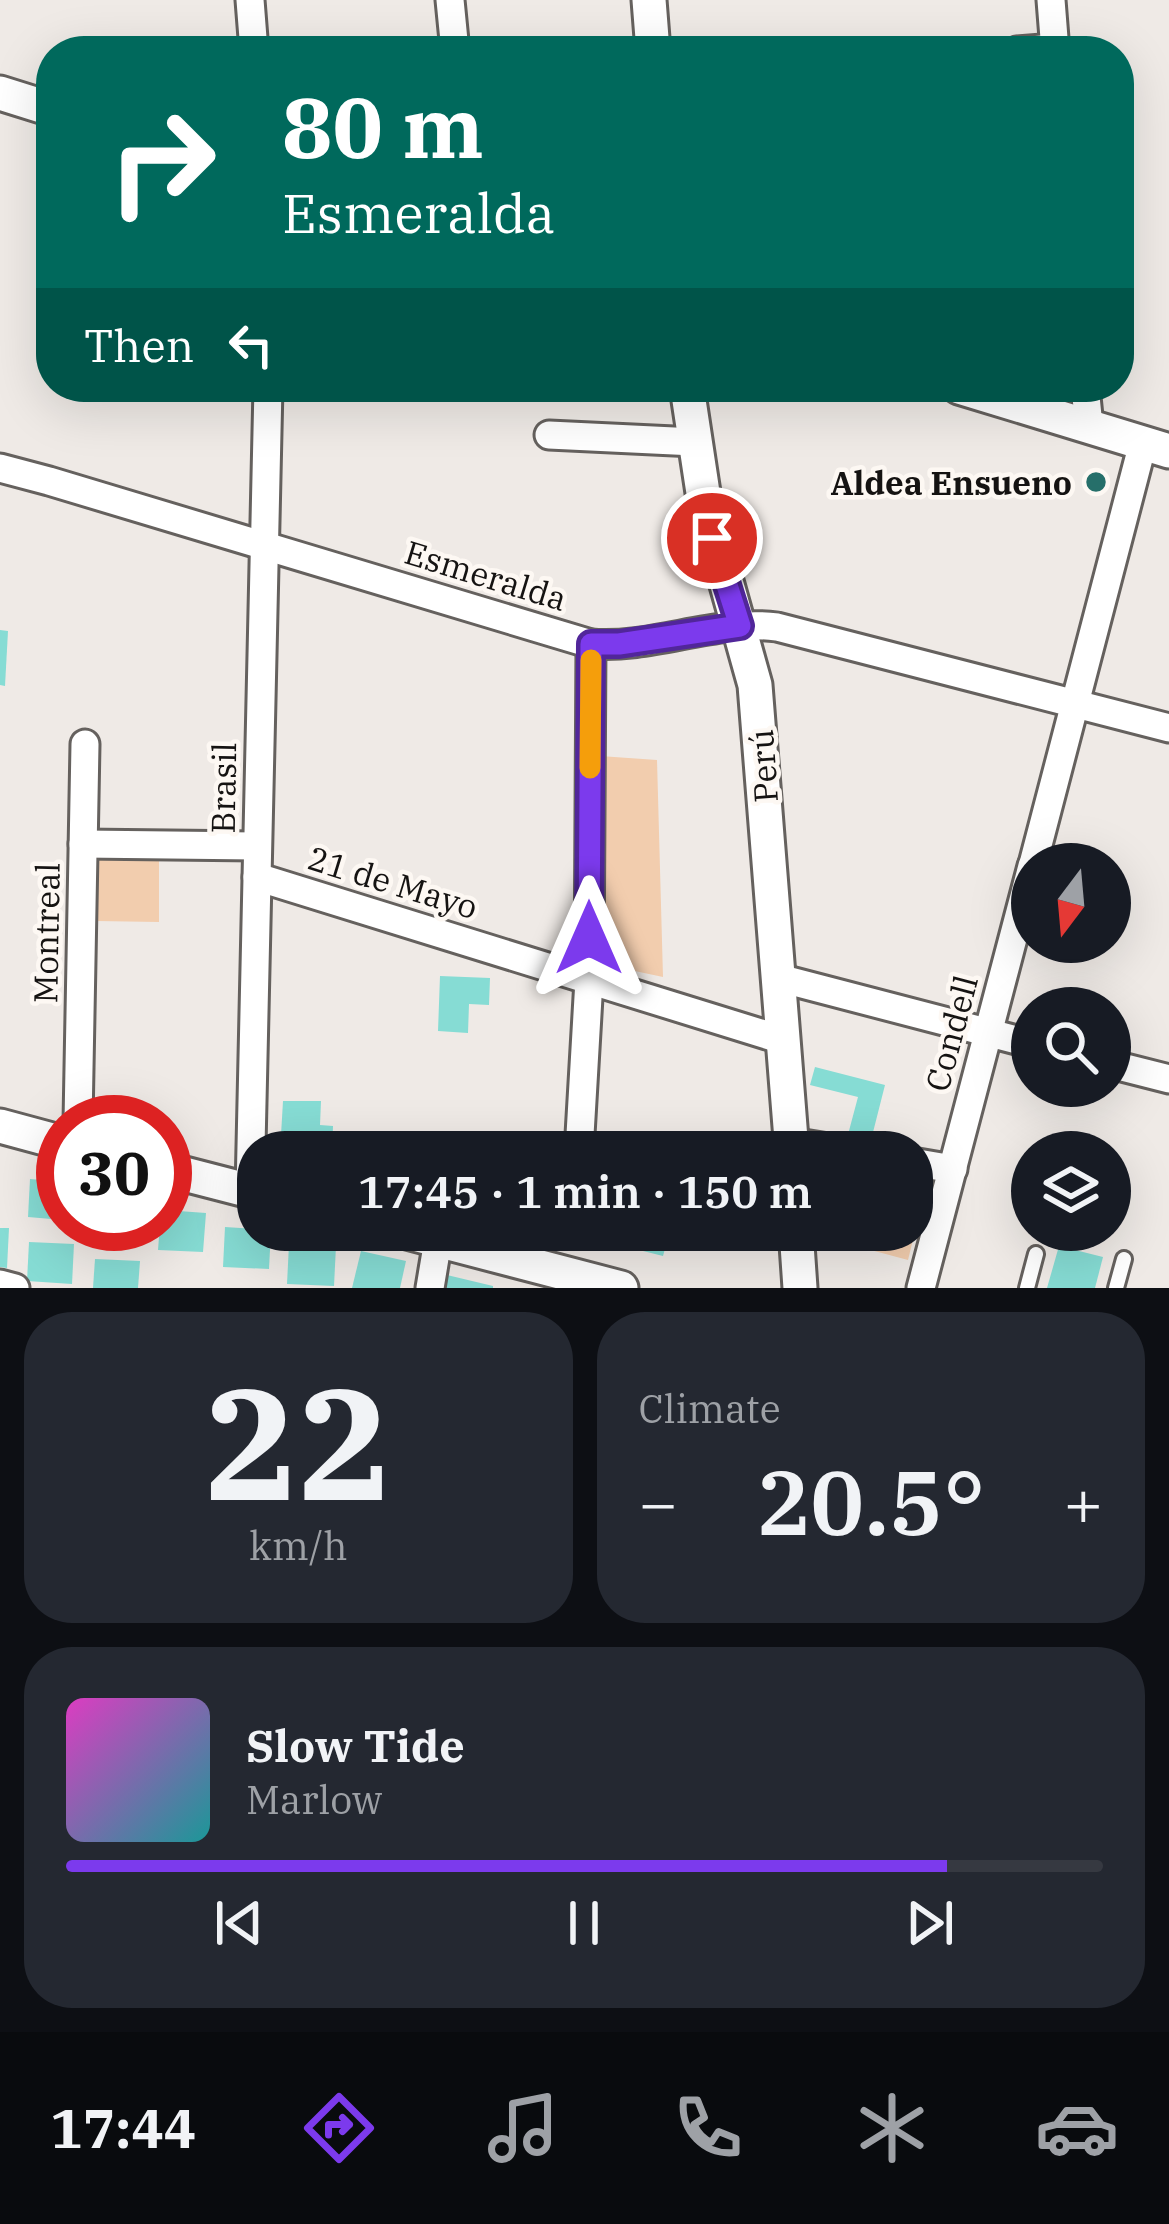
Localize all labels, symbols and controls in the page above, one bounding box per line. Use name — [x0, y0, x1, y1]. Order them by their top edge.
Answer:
text: 80 m — [282, 72, 484, 181]
icon: right — [84, 84, 240, 240]
text: Esmeralda — [282, 178, 555, 248]
icon: left — [218, 312, 284, 378]
text: Then — [84, 316, 194, 374]
place label: Aldea Ensueno — [830, 461, 1072, 504]
marker: Aldea Ensueno — [1083, 469, 1109, 495]
pin — [661, 487, 763, 589]
icon: arrive — [679, 505, 745, 571]
street label: Esmeralda — [400, 530, 572, 620]
street label: Perú — [739, 728, 787, 804]
street label: Brasil — [201, 742, 245, 834]
street label: 21 de Mayo — [303, 836, 483, 928]
north arrow — [1011, 843, 1131, 963]
map controls — [1011, 843, 1131, 1251]
street label: Montreal — [23, 862, 69, 1004]
position arrow — [526, 875, 652, 1001]
street label: Condell — [915, 970, 987, 1096]
button: search — [1011, 987, 1131, 1107]
speed limit sign: 30 — [36, 1095, 192, 1251]
button: layers — [1011, 1131, 1131, 1251]
text: 17:45 · 1 min · 150 m — [358, 1162, 812, 1220]
text: 22 — [205, 1340, 392, 1543]
text: Climate — [639, 1383, 781, 1434]
text: 20.5° — [756, 1443, 985, 1560]
text: − — [639, 1459, 678, 1545]
text: + — [1063, 1459, 1103, 1545]
text: km/h — [249, 1520, 348, 1571]
text: Slow Tide — [246, 1716, 465, 1774]
text: Marlow — [246, 1774, 382, 1825]
icon: previous — [206, 1890, 272, 1956]
icon: pause — [551, 1890, 617, 1956]
icon: next — [897, 1890, 963, 1956]
icon: directions — [297, 2086, 381, 2170]
icon: music — [481, 2086, 565, 2170]
icon: phone — [666, 2086, 750, 2170]
icon: climate — [850, 2086, 934, 2170]
icon: car — [1035, 2086, 1119, 2170]
text: 17:44 — [50, 2093, 196, 2163]

